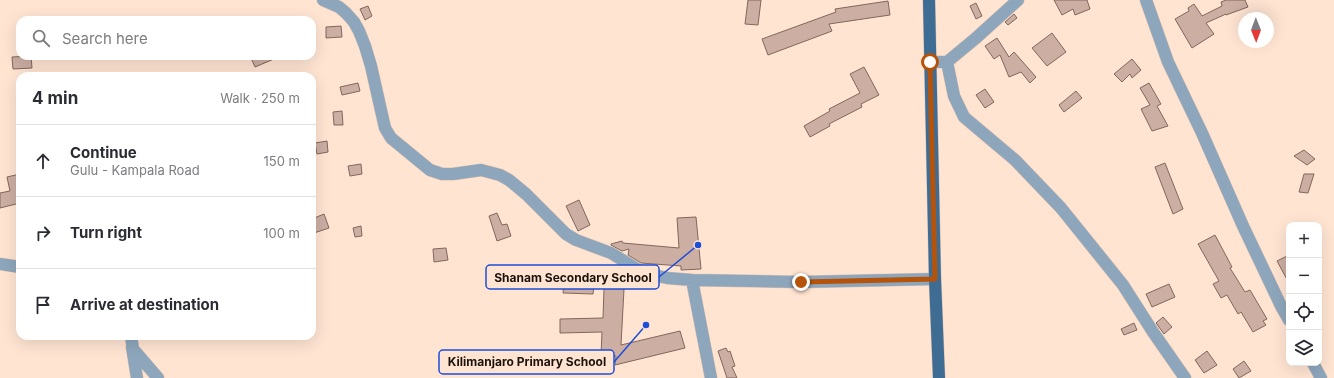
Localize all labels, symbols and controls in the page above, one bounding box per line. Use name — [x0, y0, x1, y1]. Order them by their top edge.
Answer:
north arrow — [1238, 12, 1274, 48]
search box — [16, 16, 316, 60]
icon: search — [30, 27, 52, 49]
text: Search here — [62, 29, 148, 48]
route start — [921, 53, 939, 71]
text: 4 min — [32, 88, 78, 108]
text: Walk · 250 m — [220, 90, 300, 106]
text: Continue — [70, 143, 137, 162]
icon: ahead — [32, 150, 54, 172]
text: 150 m — [264, 153, 300, 169]
text: Gulu - Kampala Road — [70, 162, 200, 178]
icon: right — [32, 222, 54, 244]
map controls — [1286, 222, 1322, 366]
button: + — [1286, 222, 1322, 258]
text: Turn right — [70, 223, 142, 242]
text: 100 m — [263, 225, 300, 241]
button: − — [1286, 258, 1322, 294]
callout: Shanam Secondary School — [486, 265, 659, 289]
text: Shanam Secondary School — [494, 270, 652, 285]
route end — [792, 273, 810, 291]
icon: arrive — [32, 294, 54, 316]
button: locate — [1286, 294, 1322, 330]
text: Arrive at destination — [70, 295, 219, 314]
button: layers — [1286, 330, 1322, 366]
callout: Kilimanjaro Primary School — [439, 350, 614, 374]
text: Kilimanjaro Primary School — [448, 354, 606, 369]

